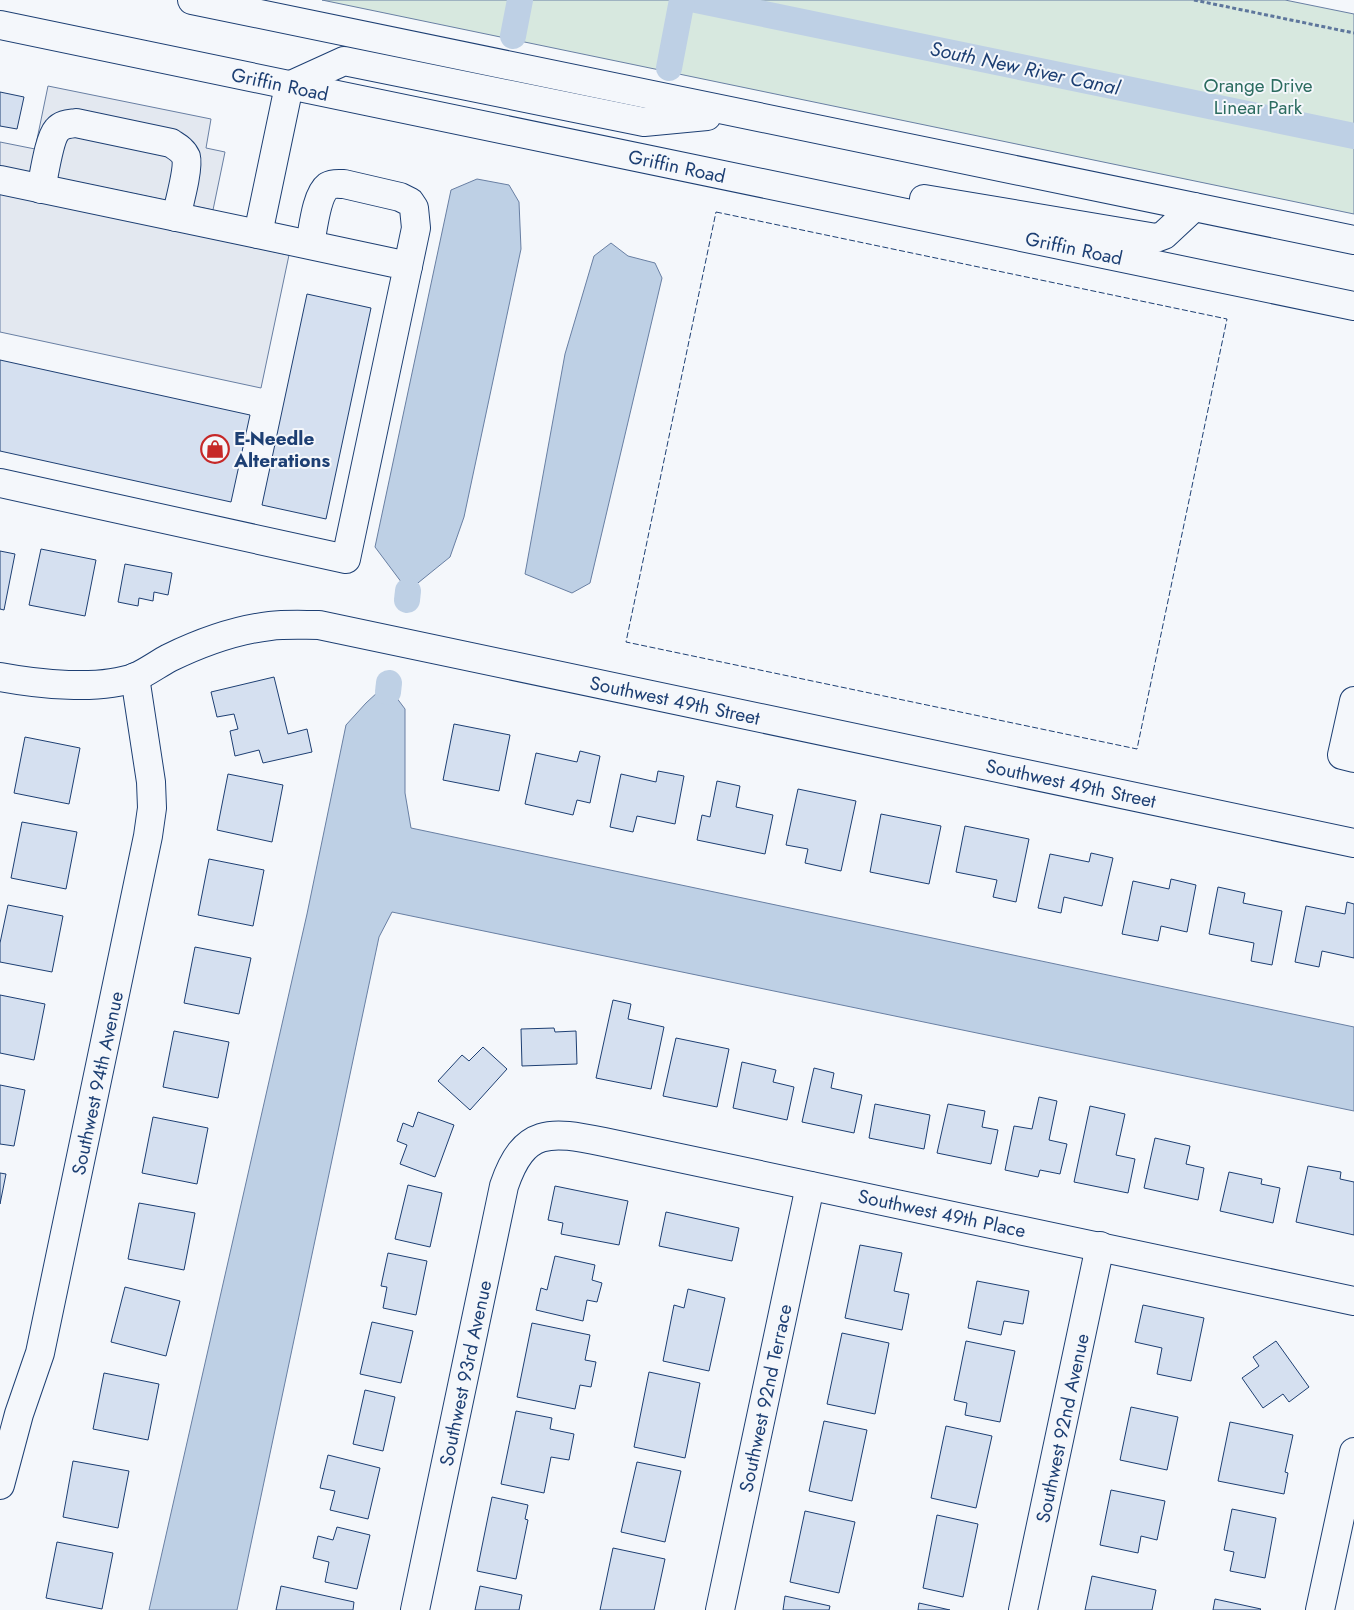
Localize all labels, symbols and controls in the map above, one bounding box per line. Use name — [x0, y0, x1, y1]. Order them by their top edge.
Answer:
water label: South New River Canal — [927, 34, 1124, 103]
street label: Griffin Road — [229, 61, 331, 108]
park label: Orange Drive Linear Park — [1203, 72, 1313, 121]
street label: Griffin Road — [626, 143, 728, 190]
street label: Griffin Road — [1023, 225, 1125, 272]
place label: E-Needle Alterations — [233, 425, 330, 474]
shop icon: E-Needle Alterations — [200, 434, 230, 464]
street label: Southwest 49th Street — [587, 669, 763, 732]
street label: Southwest 49th Street — [983, 752, 1159, 815]
street label: Southwest 94th Avenue — [65, 989, 130, 1177]
street label: Southwest 49th Place — [856, 1183, 1028, 1244]
street label: Southwest 93rd Avenue — [433, 1278, 498, 1468]
street label: Southwest 92nd Terrace — [732, 1301, 799, 1495]
street label: Southwest 92nd Avenue — [1029, 1331, 1096, 1525]

